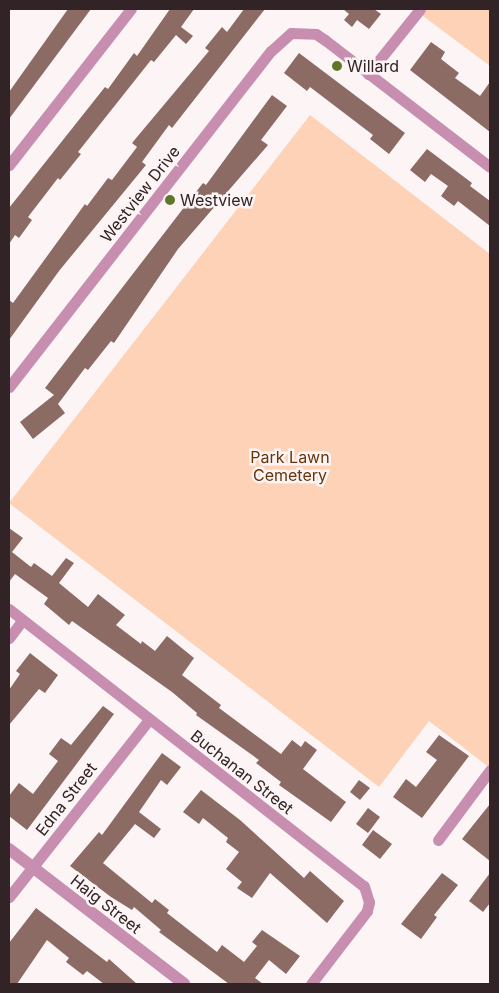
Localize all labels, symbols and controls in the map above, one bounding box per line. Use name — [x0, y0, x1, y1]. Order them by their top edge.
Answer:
place label: Willard — [347, 56, 399, 76]
marker: Willard — [331, 60, 343, 72]
street label: Westview Drive — [96, 142, 184, 246]
place label: Westview — [180, 190, 253, 210]
marker: Westview — [164, 194, 176, 206]
park label: Park Lawn Cemetery — [250, 447, 330, 485]
street label: Buchanan Street — [187, 726, 297, 818]
street label: Edna Street — [31, 759, 101, 839]
street label: Haig Street — [67, 871, 145, 937]

